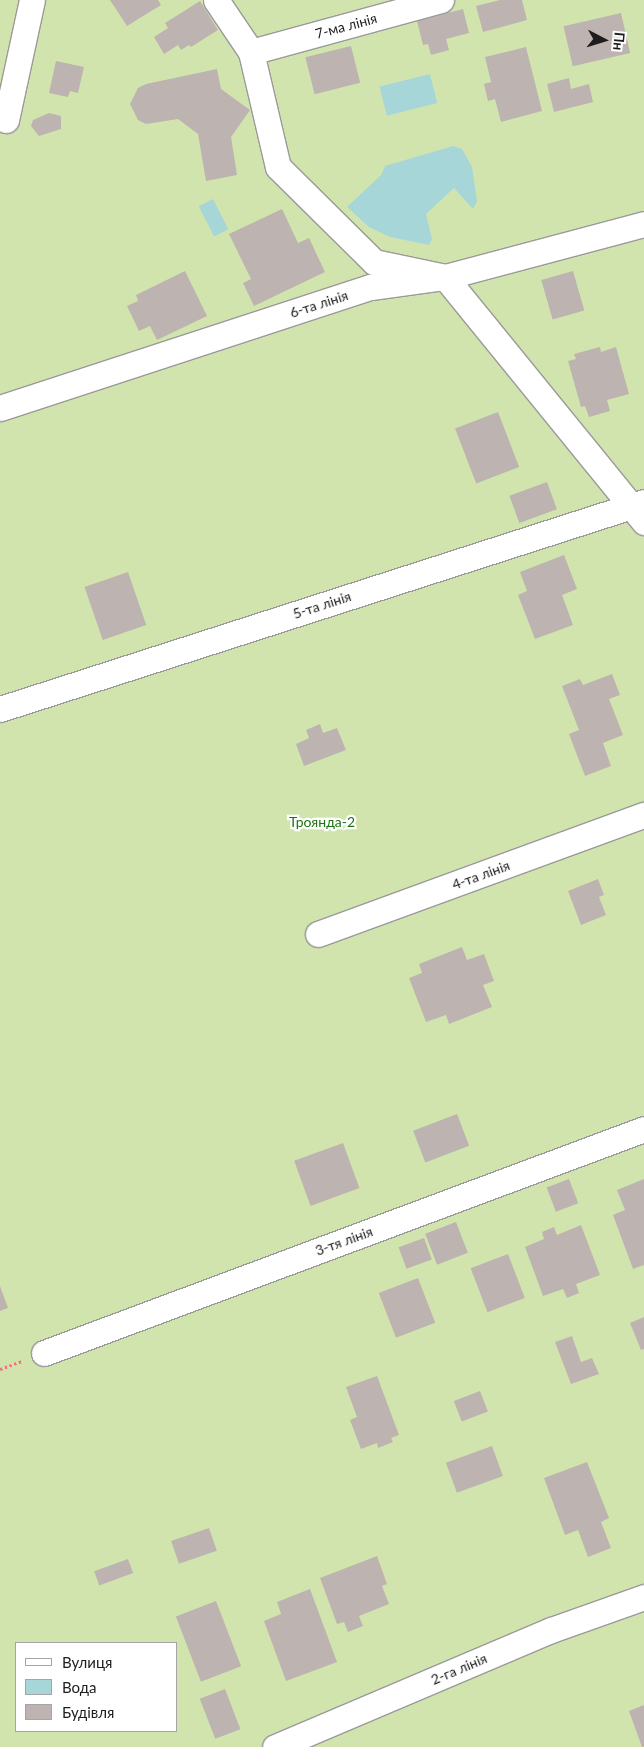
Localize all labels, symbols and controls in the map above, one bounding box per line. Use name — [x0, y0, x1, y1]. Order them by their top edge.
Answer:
street label: 7-ма лінія — [313, 10, 379, 42]
north arrow — [579, 15, 629, 65]
text: Пн — [610, 31, 629, 51]
street label: 6-та лінія — [288, 287, 350, 321]
street label: 5-та лінія — [291, 588, 353, 622]
park label: Троянда-2 — [289, 814, 355, 830]
street label: 4-та лінія — [450, 857, 512, 893]
street label: 3-тя лінія — [313, 1223, 375, 1259]
legend — [15, 1642, 178, 1732]
street label: 2-га лінія — [428, 1650, 490, 1688]
text: Вулиця — [62, 1653, 112, 1671]
text: Вода — [62, 1678, 97, 1696]
text: Будівля — [62, 1703, 114, 1721]

